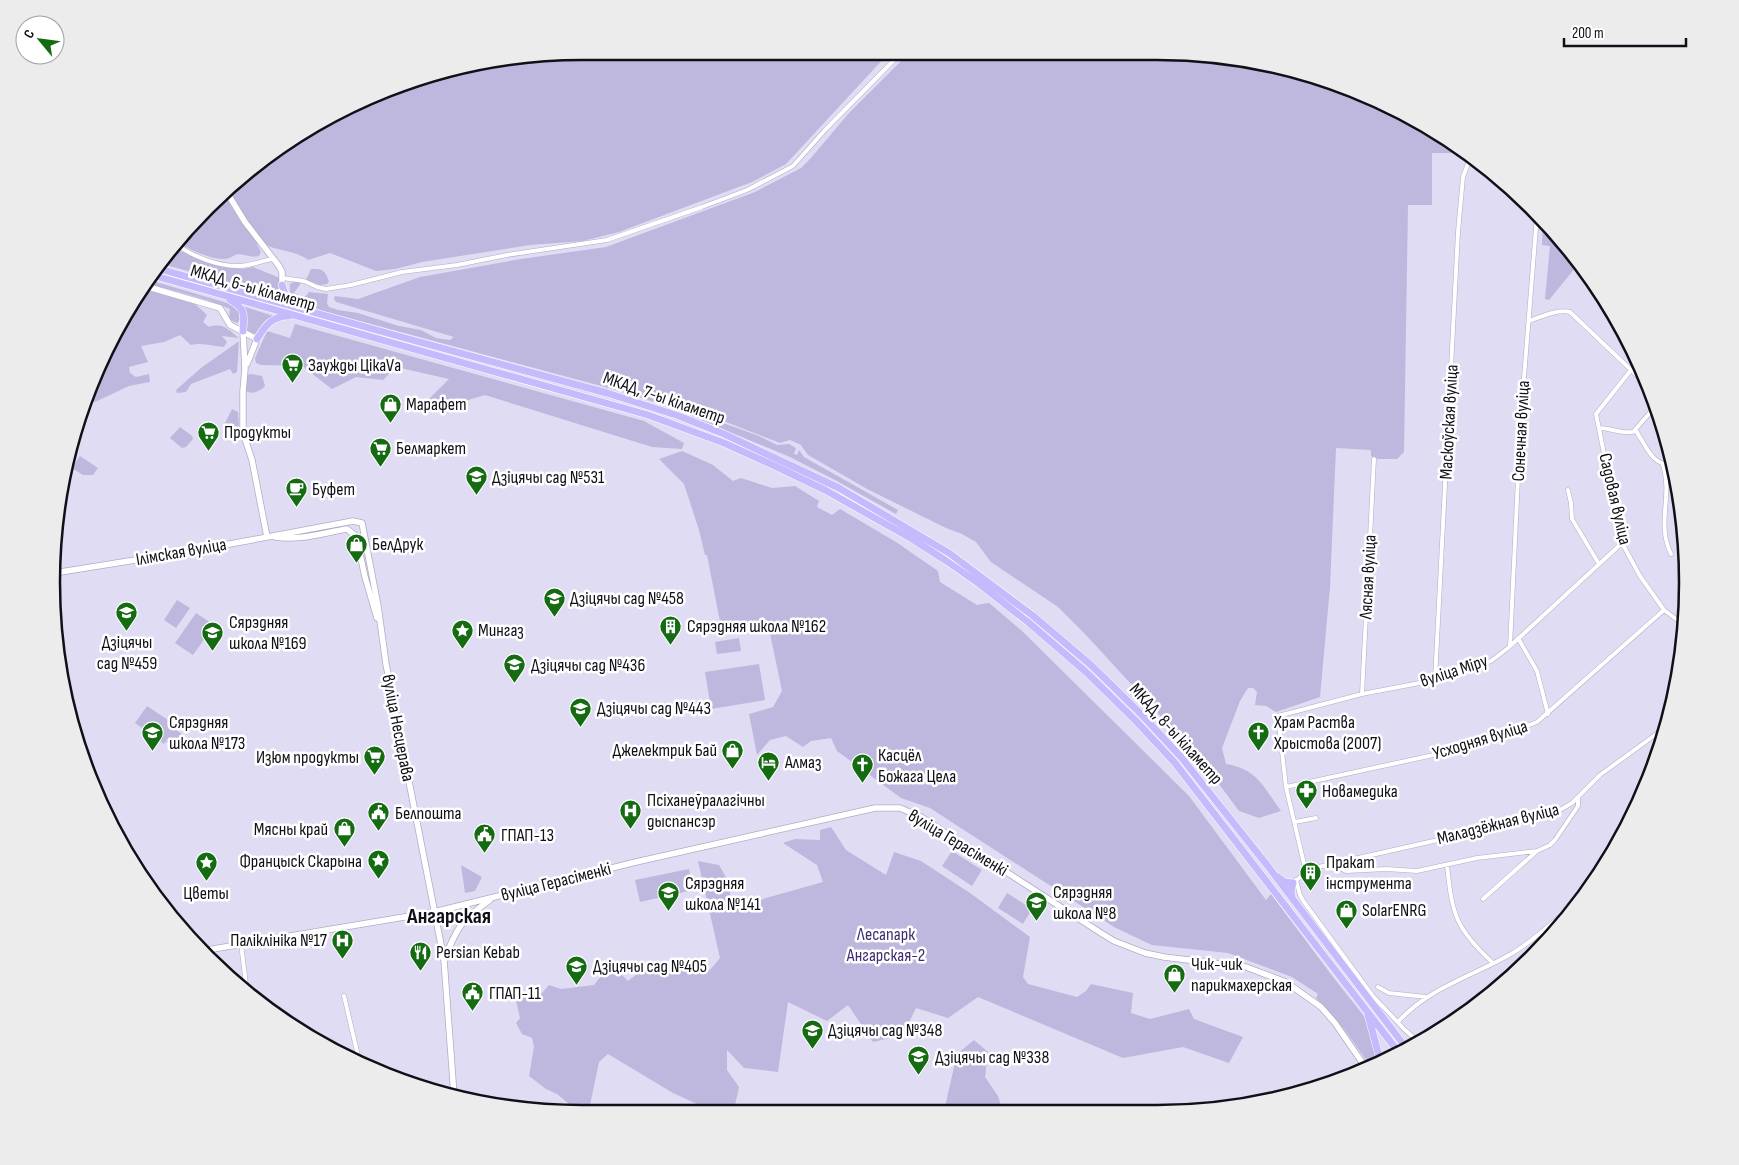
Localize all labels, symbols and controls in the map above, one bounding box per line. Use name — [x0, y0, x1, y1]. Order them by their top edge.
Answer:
north arrow — [15, 15, 65, 65]
scale bar — [1564, 15, 1686, 47]
text: 200 m — [1572, 24, 1604, 43]
text: С — [20, 27, 38, 41]
street label: МКАД, 6-ы кіламетр — [188, 260, 318, 316]
supermarket icon: Заужды ЦікаVа — [280, 353, 304, 384]
place label: Заужды ЦікаVа — [308, 355, 401, 376]
street label: Маскоўская вуліца — [1436, 364, 1462, 480]
street label: МКАД, 7-ы кіламетр — [600, 367, 728, 429]
street label: Сонечная вуліца — [1508, 380, 1534, 482]
shop icon: Марафет — [378, 392, 402, 423]
place label: Марафет — [406, 394, 467, 415]
supermarket icon: Продукты — [196, 420, 220, 451]
place label: Продукты — [224, 422, 291, 443]
supermarket icon: Белмаркет — [368, 436, 392, 467]
place label: Белмаркет — [396, 438, 466, 459]
street label: Садовая вуліца — [1594, 451, 1636, 547]
school or university icon: Дзіцячы сад №531 — [464, 465, 488, 496]
place label: Дзіцячы сад №531 — [492, 467, 605, 488]
cafe icon: Буфет — [284, 477, 308, 508]
place label: Буфет — [312, 479, 355, 500]
shop icon: БелДрук — [344, 532, 368, 563]
street label: Ілімская вуліца — [134, 534, 228, 570]
place label: БелДрук — [372, 534, 423, 555]
street label: Лясная вуліца — [1355, 534, 1381, 621]
school or university icon: Дзіцячы сад №458 — [542, 586, 566, 617]
place label: Дзіцячы сад №458 — [570, 588, 684, 609]
school or university icon: Дзіцячы сад №459 — [115, 600, 139, 631]
place label: Сярэдняя школа №169 — [229, 612, 306, 654]
building icon: Сярэдняя школа №162 — [659, 614, 683, 645]
place label: Сярэдняя школа №162 — [687, 616, 826, 637]
place icon: Мингаз — [450, 618, 474, 649]
school or university icon: Сярэдняя школа №169 — [201, 620, 225, 651]
place label: Мингаз — [478, 620, 524, 641]
place label: Дзіцячы сад №459 — [97, 632, 157, 674]
street label: вуліца Міру — [1418, 650, 1490, 692]
school or university icon: Дзіцячы сад №436 — [503, 653, 527, 684]
place label: Дзіцячы сад №436 — [531, 655, 645, 676]
street label: вуліца Несцерава — [377, 673, 419, 783]
street label: МКАД, 8-ы кіламетр — [1125, 679, 1227, 789]
school or university icon: Дзіцячы сад №443 — [569, 696, 593, 727]
place label: Дзіцячы сад №443 — [597, 698, 711, 719]
place label: Сярэдняя школа №173 — [169, 712, 245, 754]
place label: Храм Раства Хрыстова (2007) — [1273, 712, 1382, 754]
street label: Усходняя вуліца — [1430, 716, 1530, 764]
school or university icon: Сярэдняя школа №173 — [141, 720, 165, 751]
church icon: Храм Раства Хрыстова (2007) — [1246, 720, 1270, 751]
shop icon: Джелектрик Бай — [721, 738, 745, 769]
place label: Джелектрик Бай — [612, 740, 717, 761]
supermarket icon: Изюм продукты — [363, 745, 387, 776]
place label: Касцёл Божага Цела — [878, 745, 956, 787]
place label: Изюм продукты — [256, 747, 359, 768]
hotel icon: Алмаз — [757, 750, 781, 781]
place label: Алмаз — [784, 752, 821, 773]
church icon: Касцёл Божага Цела — [850, 753, 874, 784]
pharmacy icon: Новамедика — [1294, 779, 1318, 810]
place label: Новамедика — [1322, 781, 1398, 802]
place label: Псіханеўралагічны дыспансэр — [647, 790, 765, 832]
hospital icon: Псіханеўралагічны дыспансэр — [619, 798, 643, 829]
street label: Маладзёжная вуліца — [1435, 799, 1561, 849]
public building icon: Белпошта — [367, 801, 391, 832]
place label: Белпошта — [395, 803, 462, 824]
street label: вуліца Герасіменкі — [904, 805, 1012, 881]
shop icon: Мясны край — [332, 817, 356, 848]
place label: Мясны край — [254, 819, 328, 840]
public building icon: ГПАП-13 — [473, 823, 497, 854]
place label: ГПАП-13 — [501, 825, 554, 846]
place icon: Францыск Скарына — [366, 849, 390, 880]
place icon: Цветы — [194, 851, 218, 882]
place label: Францыск Скарына — [239, 851, 362, 872]
place label: Пракат інструмента — [1326, 852, 1412, 894]
street label: вуліца Герасіменкі — [499, 858, 613, 906]
building icon: Пракат інструмента — [1298, 860, 1322, 891]
place label: Сярэдняя школа №141 — [685, 873, 761, 915]
school or university icon: Сярэдняя школа №141 — [657, 881, 681, 912]
place label: Сярэдняя школа №8 — [1053, 882, 1116, 924]
place label: Цветы — [183, 883, 229, 904]
school or university icon: Сярэдняя школа №8 — [1025, 890, 1049, 921]
shop icon: SolarENRG — [1334, 898, 1358, 929]
place label: SolarENRG — [1362, 900, 1426, 921]
district label: Ангарская — [406, 903, 491, 930]
park label: Лесапарк Ангарская-2 — [846, 924, 925, 966]
hospital icon: Паліклініка №17 — [331, 928, 355, 959]
place label: Паліклініка №17 — [230, 930, 328, 951]
restaurant icon: Persian Kebab — [408, 940, 432, 971]
place label: Persian Kebab — [436, 942, 520, 963]
school or university icon: Дзіцячы сад №405 — [565, 954, 589, 985]
place label: Чик-чик парикмахерская — [1191, 954, 1292, 996]
place label: Дзіцячы сад №405 — [593, 956, 707, 977]
shop icon: Чик-чик парикмахерская — [1163, 962, 1187, 993]
public building icon: ГПАП-11 — [461, 981, 485, 1012]
place label: ГПАП-11 — [489, 983, 541, 1004]
school or university icon: Дзіцячы сад №348 — [800, 1018, 824, 1049]
place label: Дзіцячы сад №348 — [828, 1020, 942, 1041]
school or university icon: Дзіцячы сад №338 — [907, 1045, 931, 1076]
place label: Дзіцячы сад №338 — [935, 1047, 1049, 1068]

